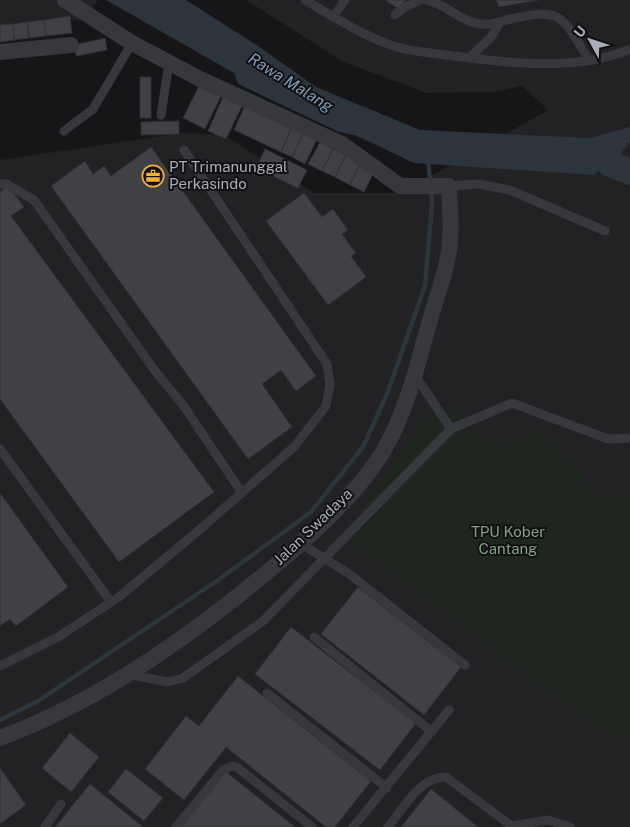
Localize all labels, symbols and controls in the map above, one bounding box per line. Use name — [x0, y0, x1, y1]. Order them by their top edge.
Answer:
north arrow — [565, 15, 615, 65]
text: U — [571, 23, 589, 41]
water label: Rawa Malang — [245, 49, 337, 116]
place label: PT Trimanunggal Perkasindo — [169, 158, 288, 192]
office icon: PT Trimanunggal Perkasindo — [141, 164, 165, 188]
street label: Jalan Swadaya — [270, 485, 355, 568]
park label: TPU Kober Cantang — [471, 523, 545, 557]

